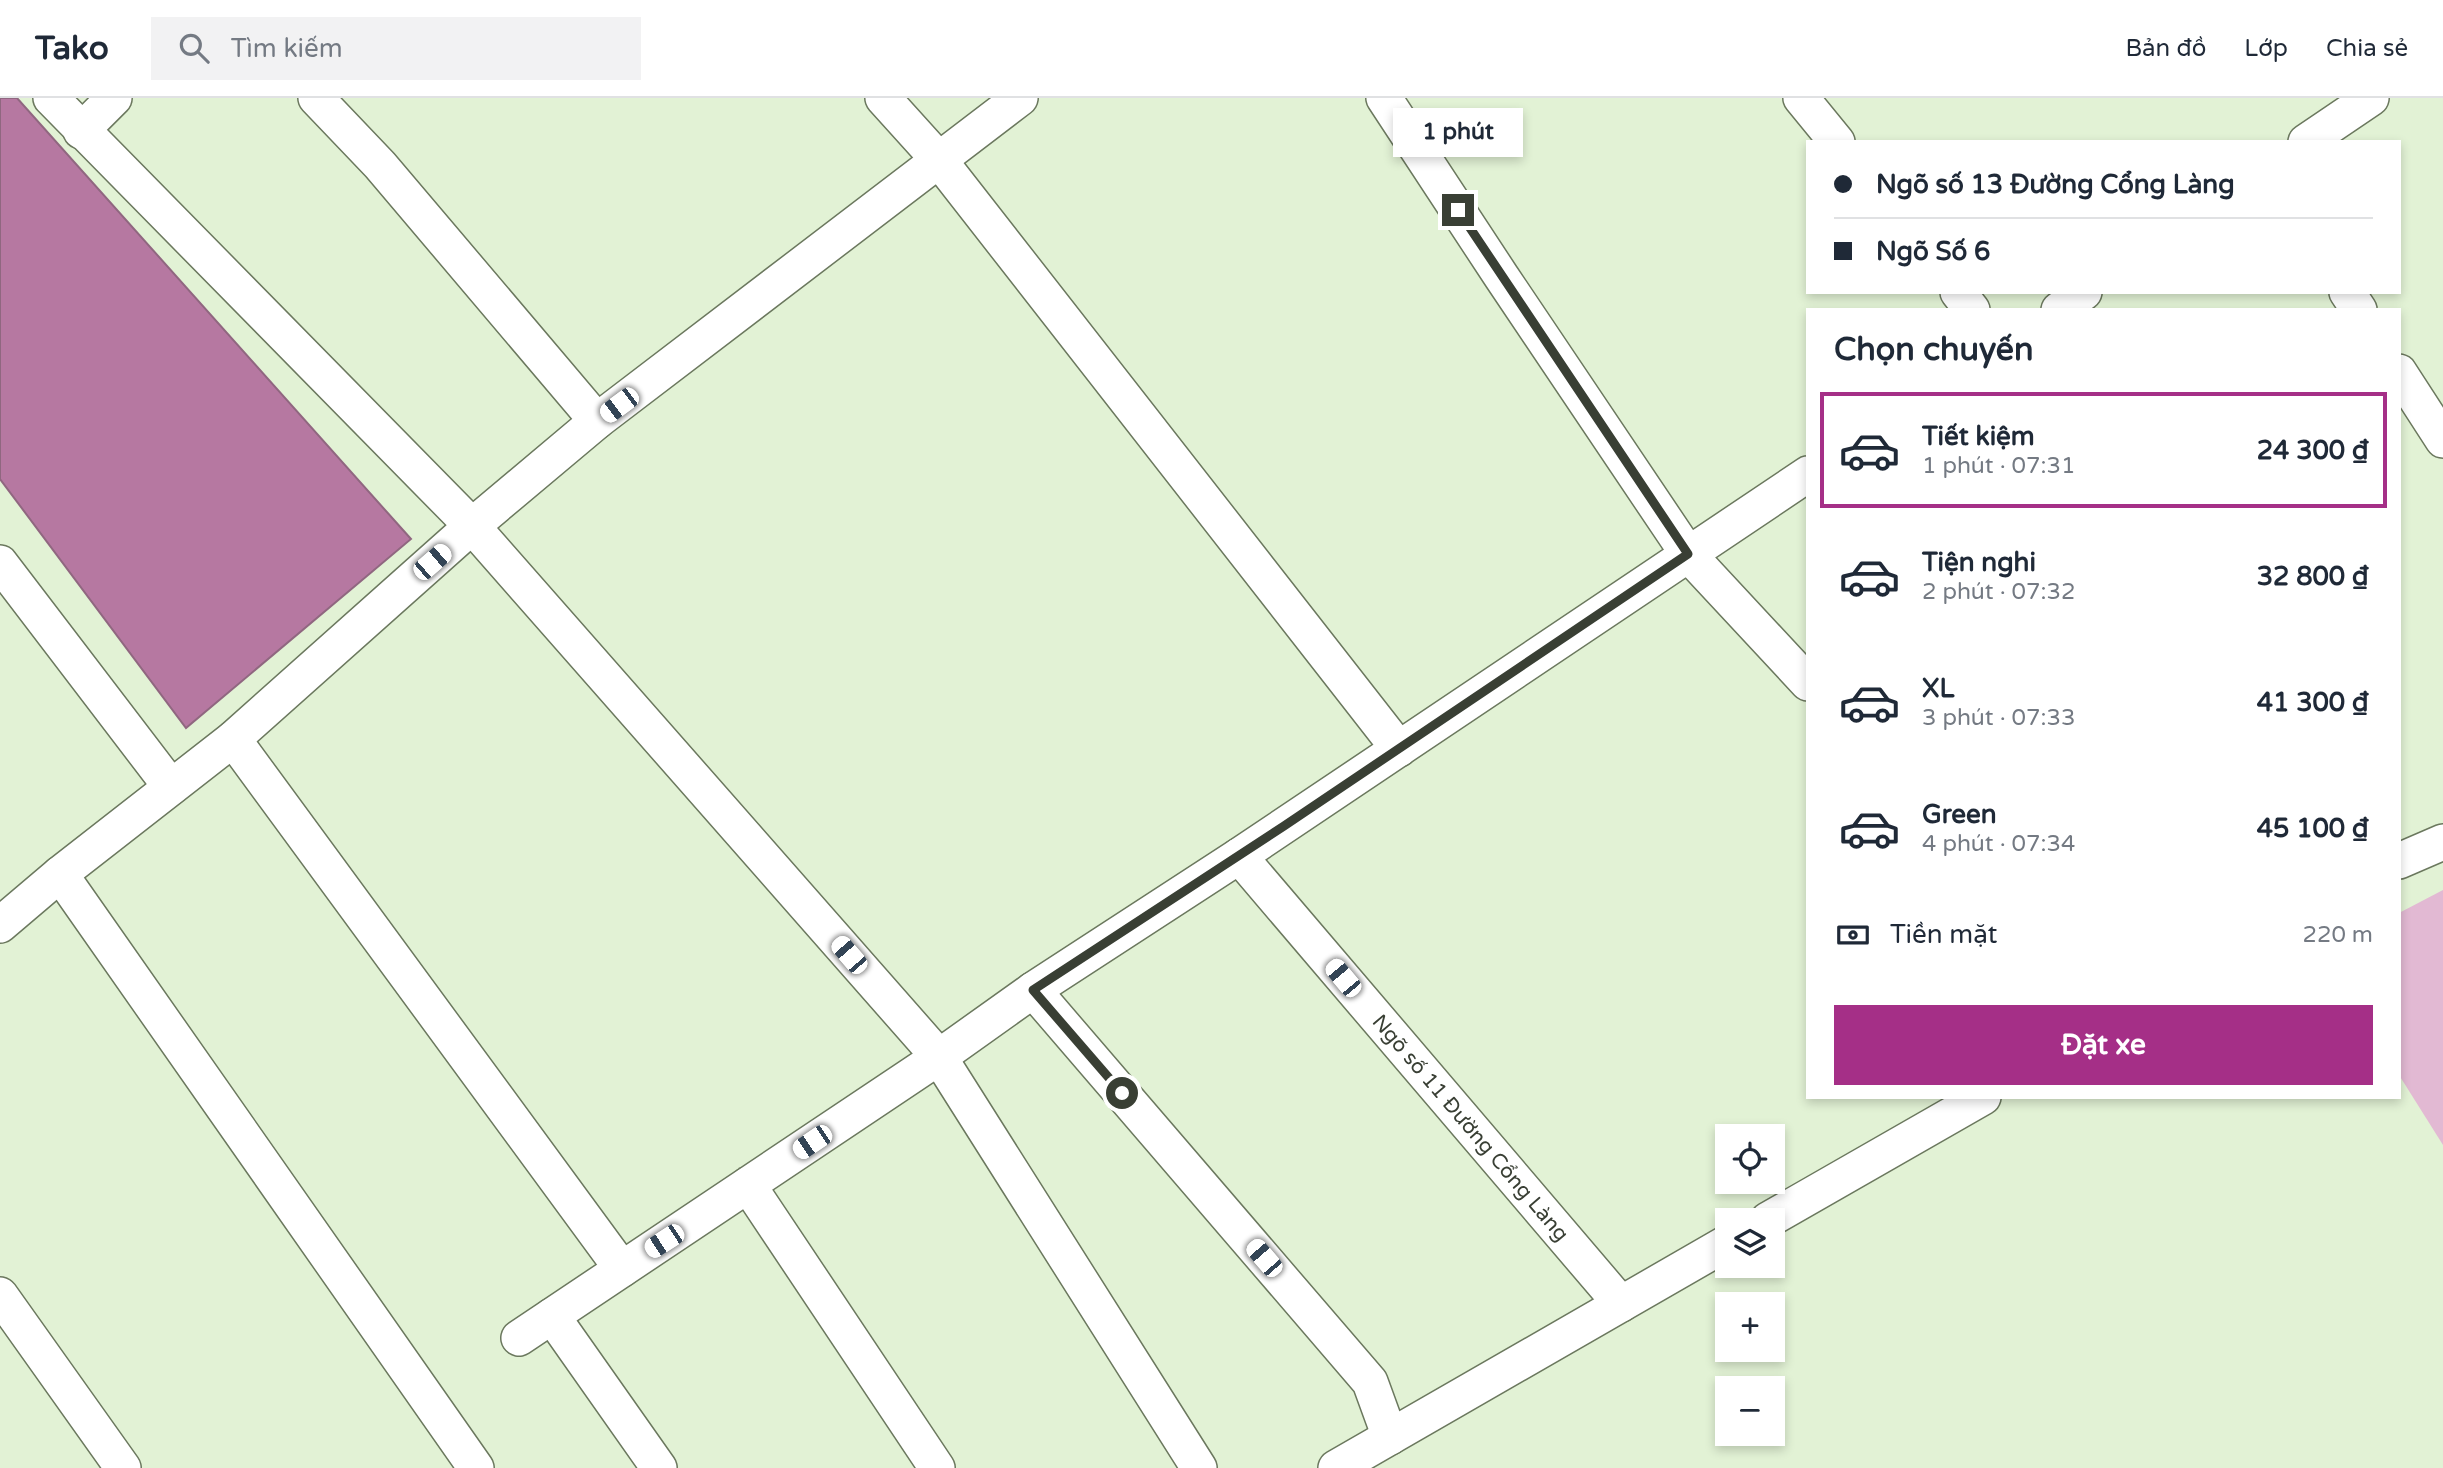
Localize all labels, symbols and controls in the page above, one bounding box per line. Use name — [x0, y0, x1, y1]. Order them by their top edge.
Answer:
search box — [151, 17, 641, 80]
text: Tako — [35, 29, 109, 68]
icon: search — [175, 29, 213, 67]
text: Tìm kiếm — [231, 33, 343, 64]
text: Bản đồ — [2125, 34, 2206, 63]
text: Lớp — [2244, 34, 2288, 63]
text: Chia sẻ — [2326, 34, 2408, 63]
callout: 1 phút — [1393, 108, 1523, 158]
text: 1 phút — [1422, 118, 1494, 146]
text: Ngõ số 13 Đường Cổng Làng — [1876, 169, 2235, 200]
route end — [1442, 194, 1474, 226]
text: Ngõ Số 6 — [1876, 236, 1990, 267]
text: Chọn chuyến — [1834, 331, 2033, 369]
car — [596, 384, 643, 426]
icon: car — [1838, 419, 1901, 482]
text: Tiết kiệm — [1922, 421, 2035, 452]
text: 24 300 ₫ — [2257, 435, 2369, 466]
text: 1 phút · 07:31 — [1922, 452, 2075, 480]
car — [410, 540, 455, 584]
icon: car — [1838, 545, 1901, 608]
text: Tiện nghi — [1922, 547, 2036, 578]
text: 32 800 ₫ — [2257, 561, 2369, 592]
text: 2 phút · 07:32 — [1922, 578, 2075, 606]
icon: car — [1838, 671, 1901, 734]
text: XL — [1922, 673, 1954, 704]
text: 41 300 ₫ — [2257, 687, 2369, 718]
text: 3 phút · 07:33 — [1922, 704, 2075, 732]
icon: car — [1838, 797, 1901, 860]
text: Green — [1922, 799, 1997, 830]
text: 45 100 ₫ — [2257, 813, 2369, 844]
text: 4 phút · 07:34 — [1922, 830, 2075, 858]
icon: cash — [1834, 916, 1872, 954]
text: Tiền mặt — [1890, 919, 1997, 950]
text: 220 m — [2303, 921, 2373, 949]
car — [828, 932, 871, 978]
car — [1322, 955, 1365, 1001]
button: Đặt xe — [1834, 1005, 2373, 1085]
street label: Ngõ số 11 Đường Cổng Làng — [1367, 1009, 1574, 1246]
route start — [1106, 1077, 1138, 1109]
car — [789, 1122, 836, 1162]
map controls — [1715, 1124, 1785, 1446]
button: locate — [1715, 1124, 1785, 1194]
button: layers — [1715, 1208, 1785, 1278]
car — [641, 1221, 688, 1261]
car — [1243, 1235, 1286, 1281]
button: + — [1715, 1292, 1785, 1362]
button: − — [1715, 1376, 1785, 1446]

